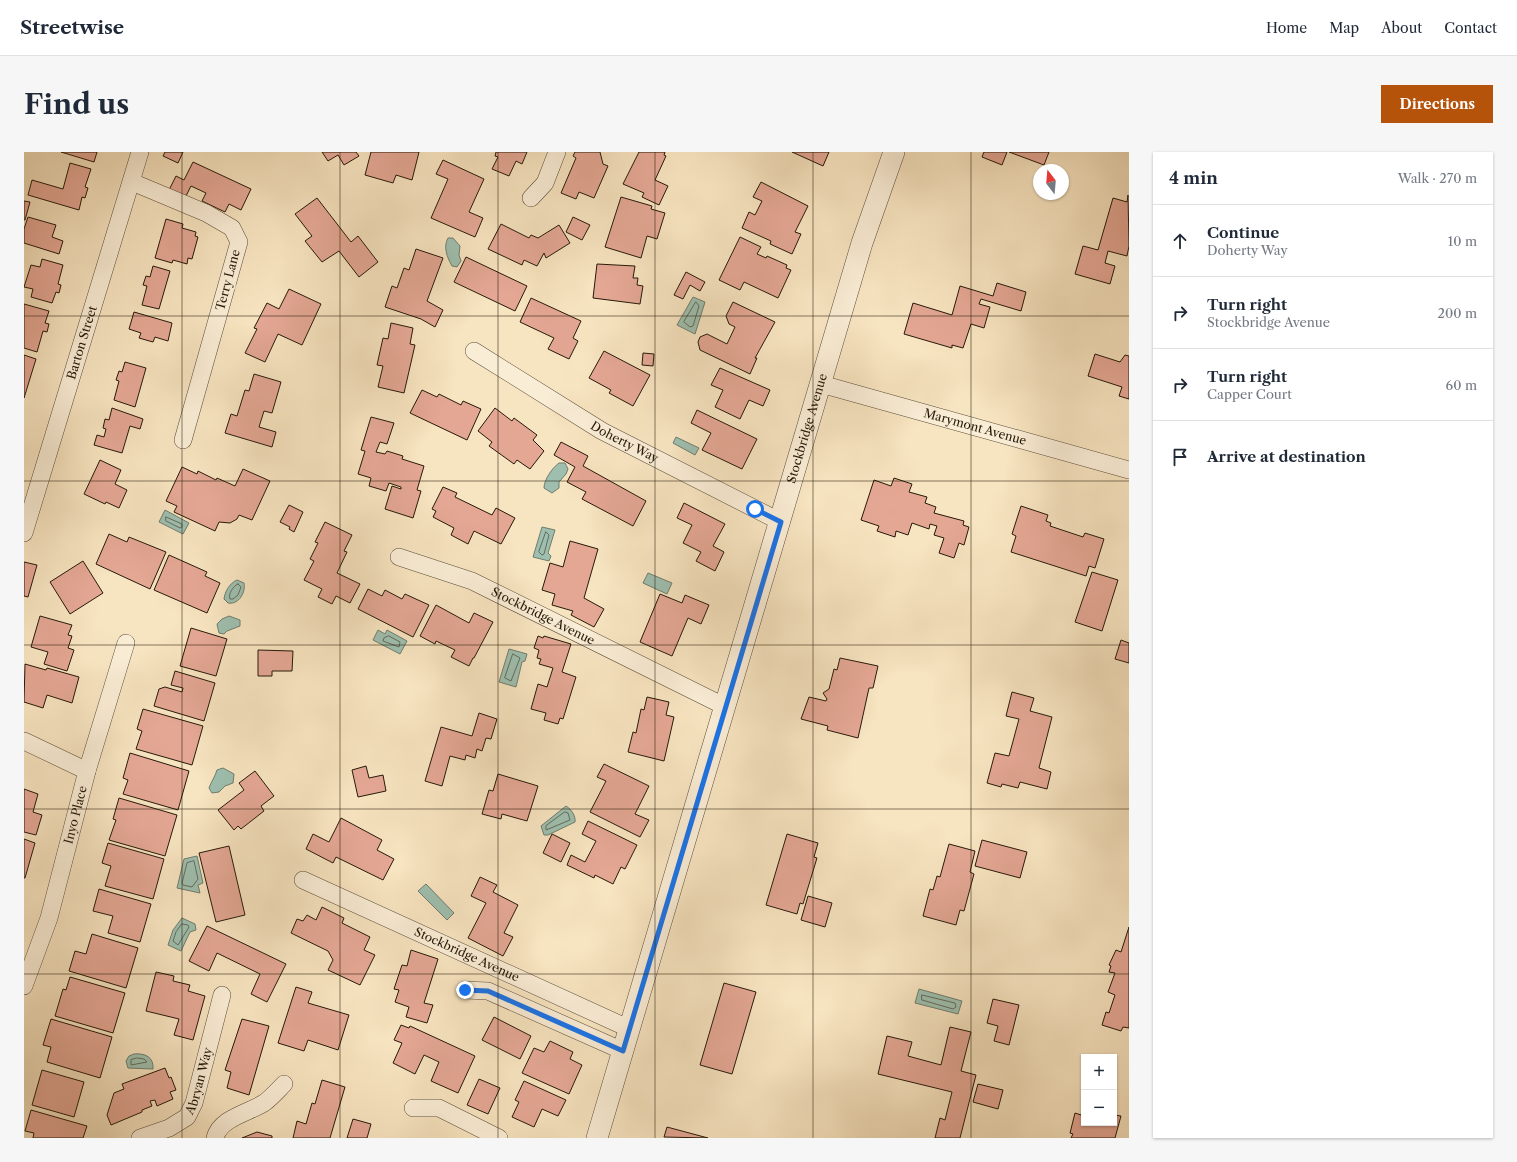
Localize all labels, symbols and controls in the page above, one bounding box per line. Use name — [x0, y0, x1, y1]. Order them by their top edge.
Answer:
text: Streetwise — [20, 16, 124, 39]
text: Home — [1266, 19, 1307, 37]
text: Map — [1329, 19, 1359, 37]
text: About — [1381, 19, 1422, 37]
text: Contact — [1444, 19, 1497, 37]
button: Directions — [1381, 85, 1493, 123]
text: Find us — [24, 87, 129, 121]
north arrow — [1033, 164, 1069, 200]
text: 4 min — [1169, 168, 1218, 188]
text: Walk · 270 m — [1398, 170, 1477, 186]
text: Continue — [1207, 223, 1279, 242]
icon: ahead — [1169, 230, 1191, 252]
text: 10 m — [1448, 233, 1477, 249]
text: Doherty Way — [1207, 242, 1288, 258]
street label: Terry Lane — [212, 247, 243, 312]
text: Turn right — [1207, 295, 1287, 314]
icon: right — [1169, 302, 1191, 324]
street label: Barton Street — [63, 303, 100, 381]
text: 200 m — [1437, 305, 1477, 321]
text: Stockbridge Avenue — [1207, 314, 1330, 330]
text: Turn right — [1207, 367, 1287, 386]
street label: Stockbridge Avenue — [783, 371, 830, 485]
icon: right — [1169, 374, 1191, 396]
text: 60 m — [1446, 377, 1477, 393]
text: Capper Court — [1207, 386, 1292, 402]
street label: Marymont Avenue — [922, 405, 1028, 448]
street label: Doherty Way — [588, 418, 661, 466]
icon: arrive — [1169, 446, 1191, 468]
text: Arrive at destination — [1207, 447, 1366, 466]
route start — [746, 500, 764, 518]
street label: Stockbridge Avenue — [489, 584, 598, 648]
street label: Inyo Place — [60, 784, 90, 845]
street label: Stockbridge Avenue — [412, 924, 522, 985]
route end — [456, 981, 474, 999]
street label: Abryan Way — [181, 1045, 215, 1118]
map controls — [1081, 1054, 1117, 1126]
button: + — [1081, 1054, 1117, 1090]
button: − — [1081, 1090, 1117, 1126]

